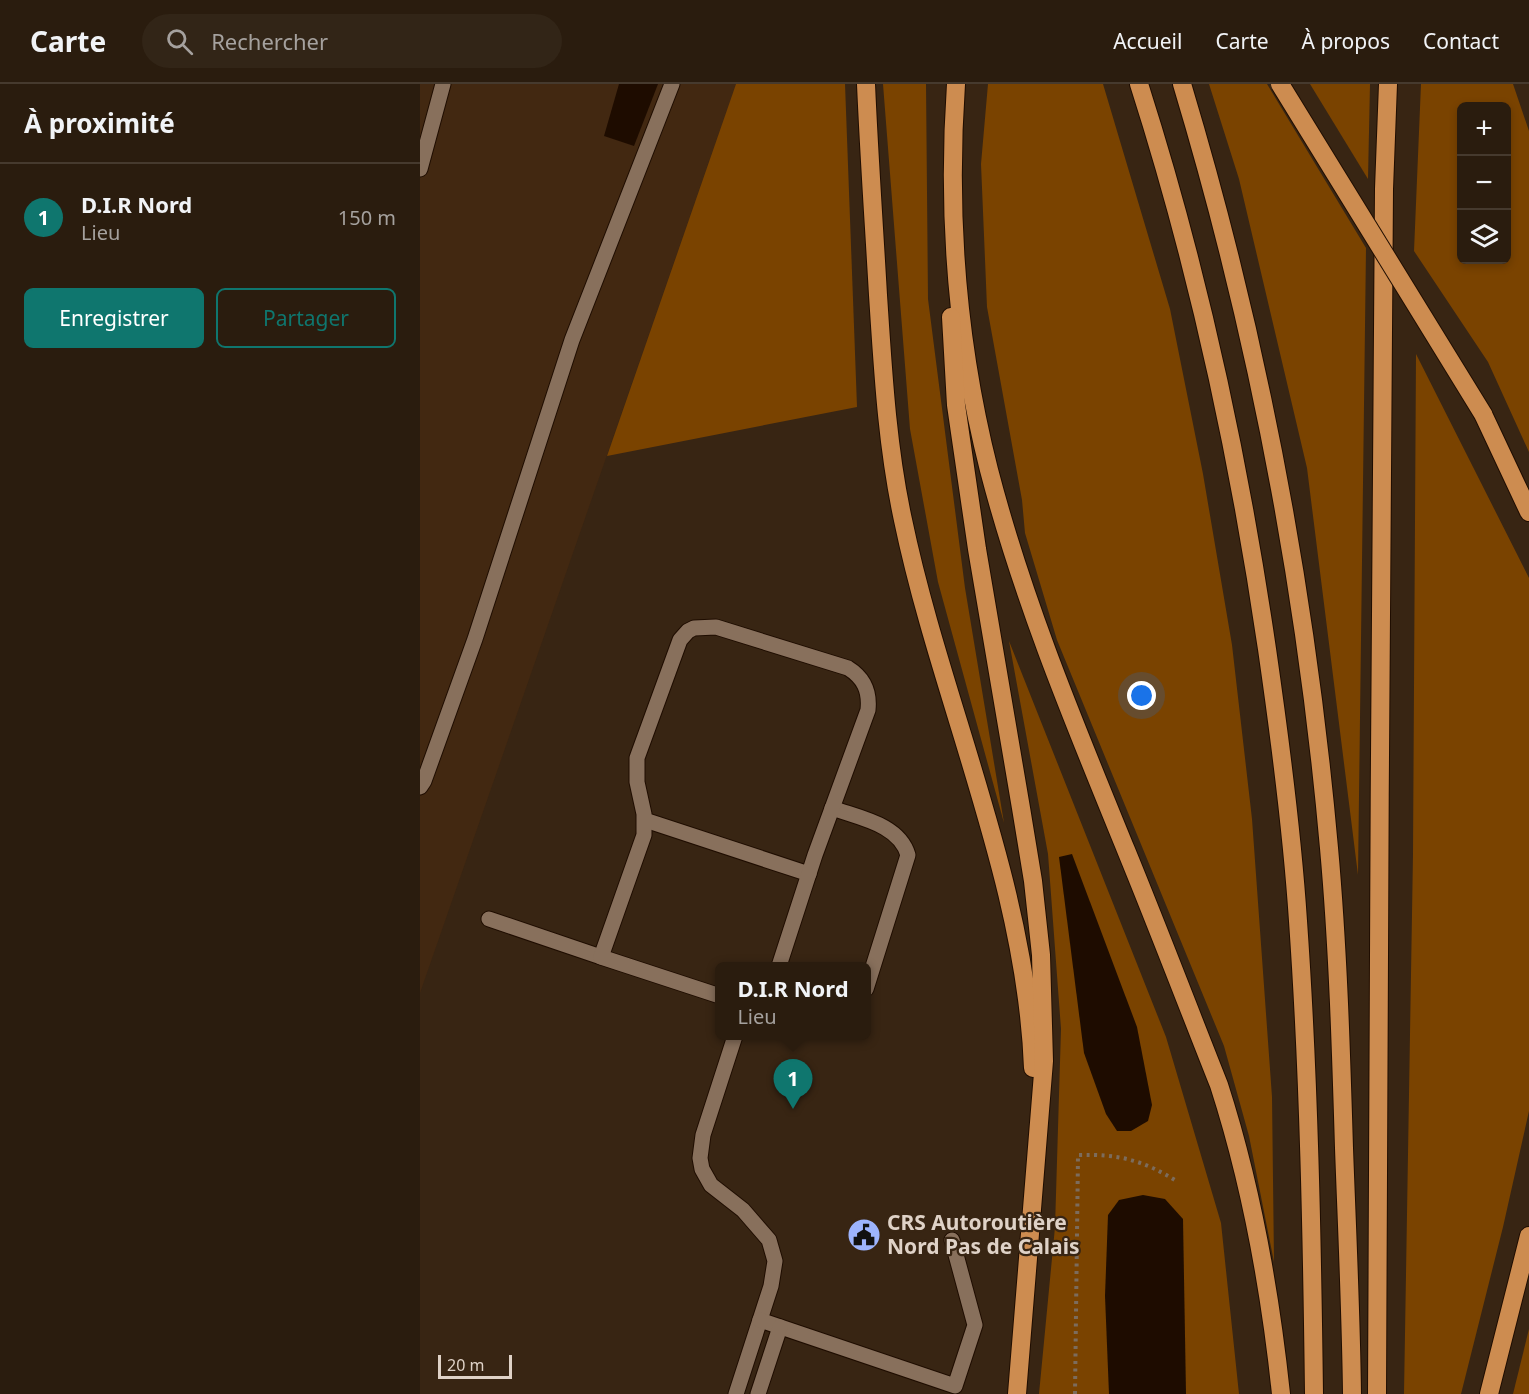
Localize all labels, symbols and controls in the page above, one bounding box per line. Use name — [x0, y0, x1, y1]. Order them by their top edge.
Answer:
search box — [142, 14, 562, 68]
text: Carte — [30, 22, 106, 60]
icon: search — [163, 25, 196, 58]
text: Rechercher — [211, 26, 328, 56]
text: Accueil — [1113, 27, 1182, 55]
text: Carte — [1215, 27, 1269, 55]
text: À propos — [1302, 27, 1390, 55]
text: Contact — [1423, 27, 1499, 55]
map controls — [1457, 102, 1511, 264]
button: + — [1457, 102, 1511, 156]
text: À proximité — [24, 105, 175, 141]
button: − — [1457, 156, 1511, 210]
text: D.I.R Nord — [81, 189, 192, 219]
text: 1 — [38, 204, 49, 231]
text: 150 m — [338, 204, 396, 231]
button: layers — [1457, 210, 1511, 264]
text: Lieu — [81, 219, 120, 246]
button: Enregistrer — [24, 288, 204, 348]
button: Partager — [216, 288, 396, 348]
your location — [1127, 681, 1156, 710]
popup — [715, 962, 871, 1040]
text: D.I.R Nord — [737, 973, 849, 1003]
text: Lieu — [737, 1003, 777, 1030]
pin: 1 — [774, 1060, 812, 1109]
place label: CRS Autoroutière Nord Pas de Calais — [887, 1208, 1080, 1260]
public building icon: CRS Autoroutière Nord Pas de Calais — [846, 1217, 882, 1253]
scale bar — [438, 1352, 512, 1380]
text: 20 m — [447, 1354, 484, 1376]

